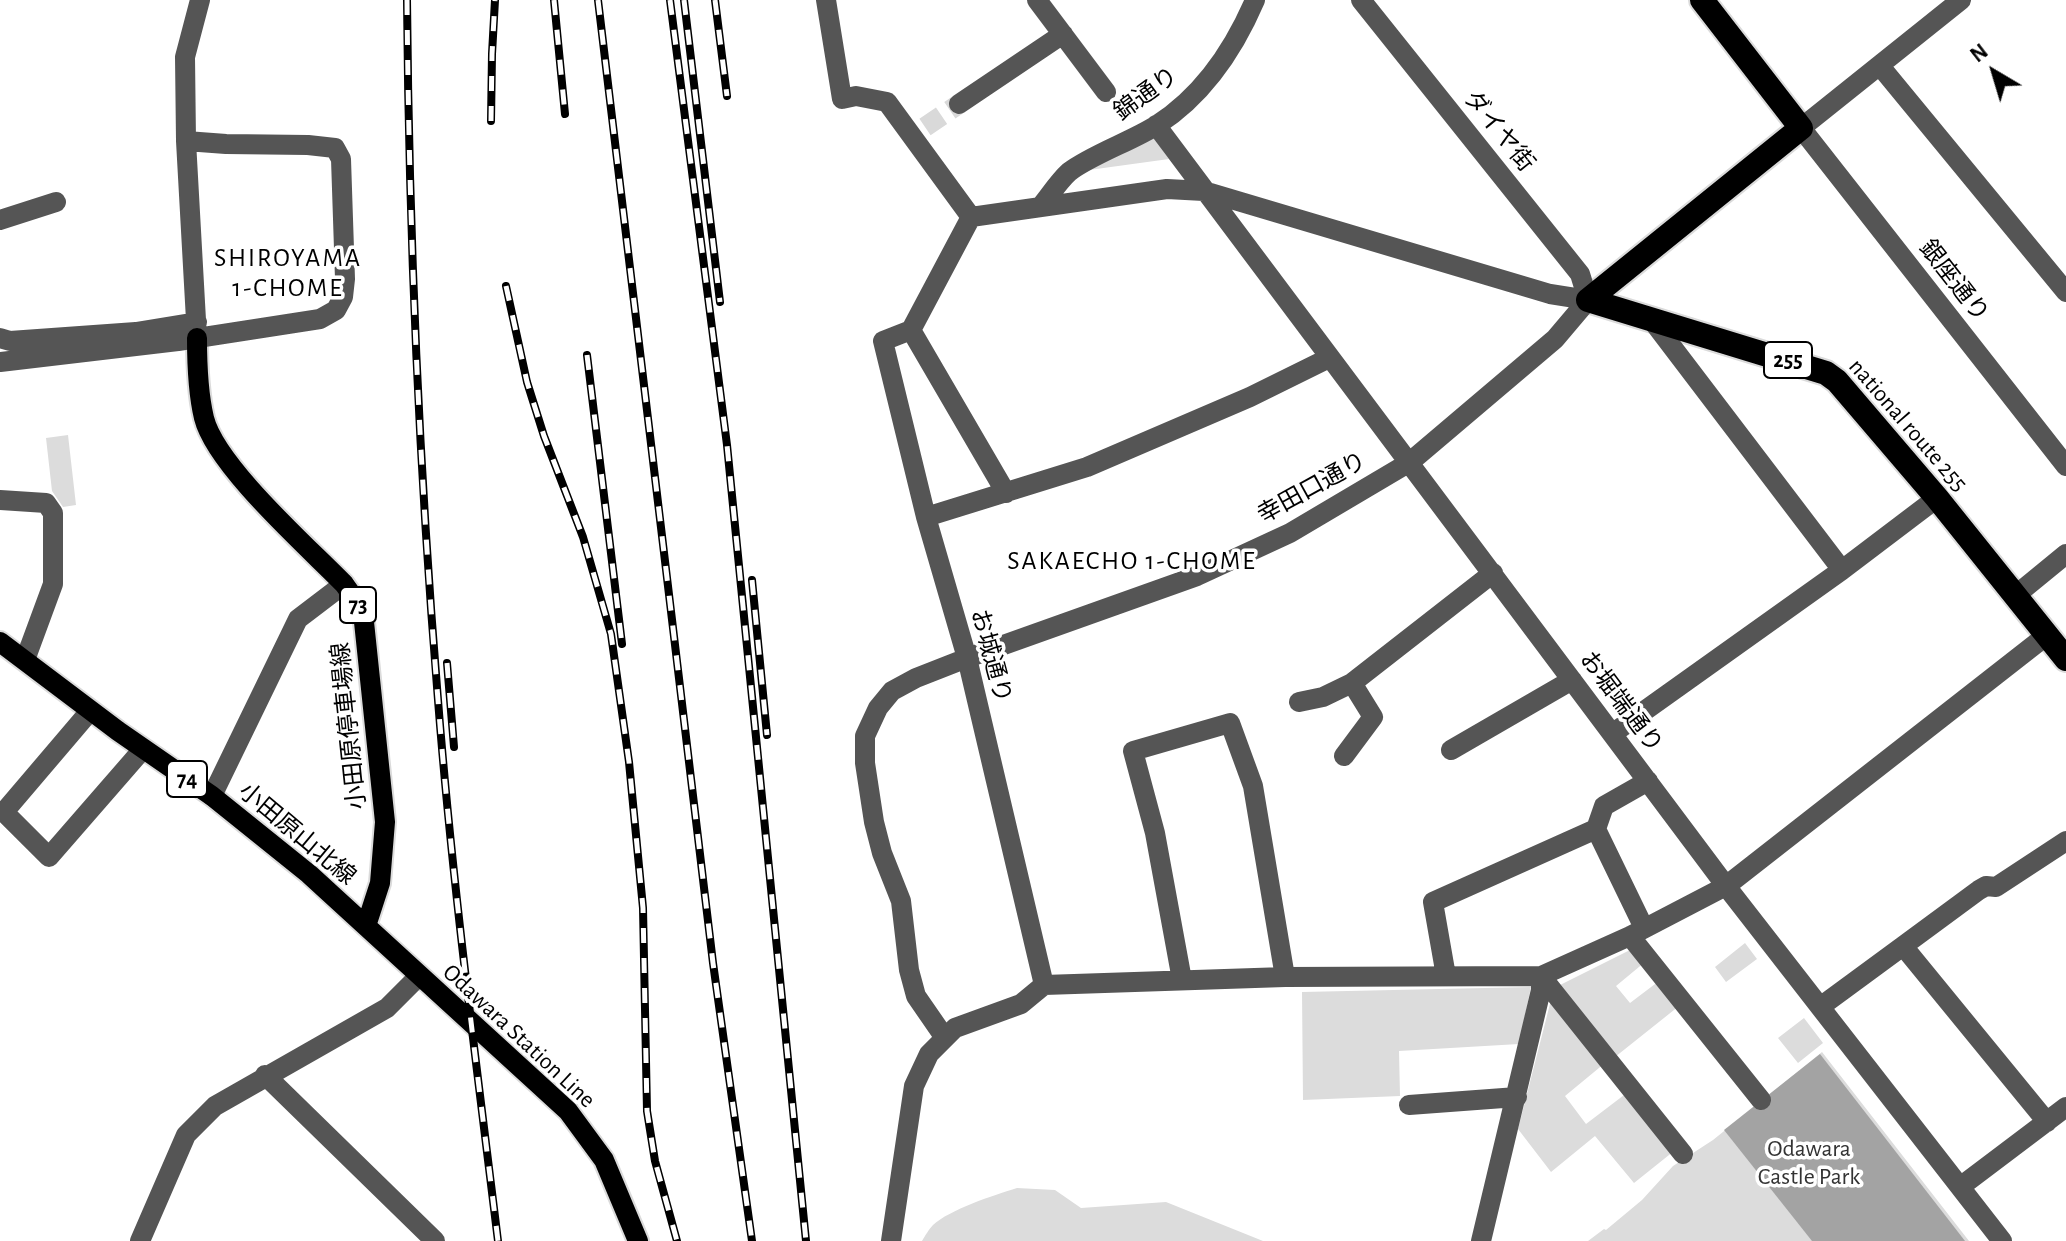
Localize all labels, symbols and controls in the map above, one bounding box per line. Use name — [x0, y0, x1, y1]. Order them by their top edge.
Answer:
north arrow — [1954, 32, 2034, 112]
text: N — [1966, 40, 1992, 66]
street label: 錦通り — [1108, 61, 1184, 127]
street label: ダイヤ街 — [1458, 85, 1540, 177]
street label: 銀座通り — [1913, 234, 1995, 328]
district label: SHIROYAMA 1-CHOME — [214, 242, 362, 304]
road number: 255 — [1764, 342, 1812, 378]
street label: national route 255 — [1842, 353, 1974, 497]
street label: 幸田口通り — [1253, 446, 1371, 530]
district label: SAKAECHO 1-CHOME — [1007, 545, 1257, 577]
road number: 73 — [340, 587, 376, 623]
street label: お城通り — [965, 606, 1017, 706]
street label: 小田原停車場線 — [326, 641, 372, 811]
street label: お堀端通り — [1573, 645, 1669, 759]
road number: 74 — [167, 761, 207, 797]
street label: 小田原山北線 — [233, 777, 361, 891]
street label: Odawara Station Line — [437, 958, 601, 1114]
park label: Odawara Castle Park — [1758, 1135, 1860, 1191]

